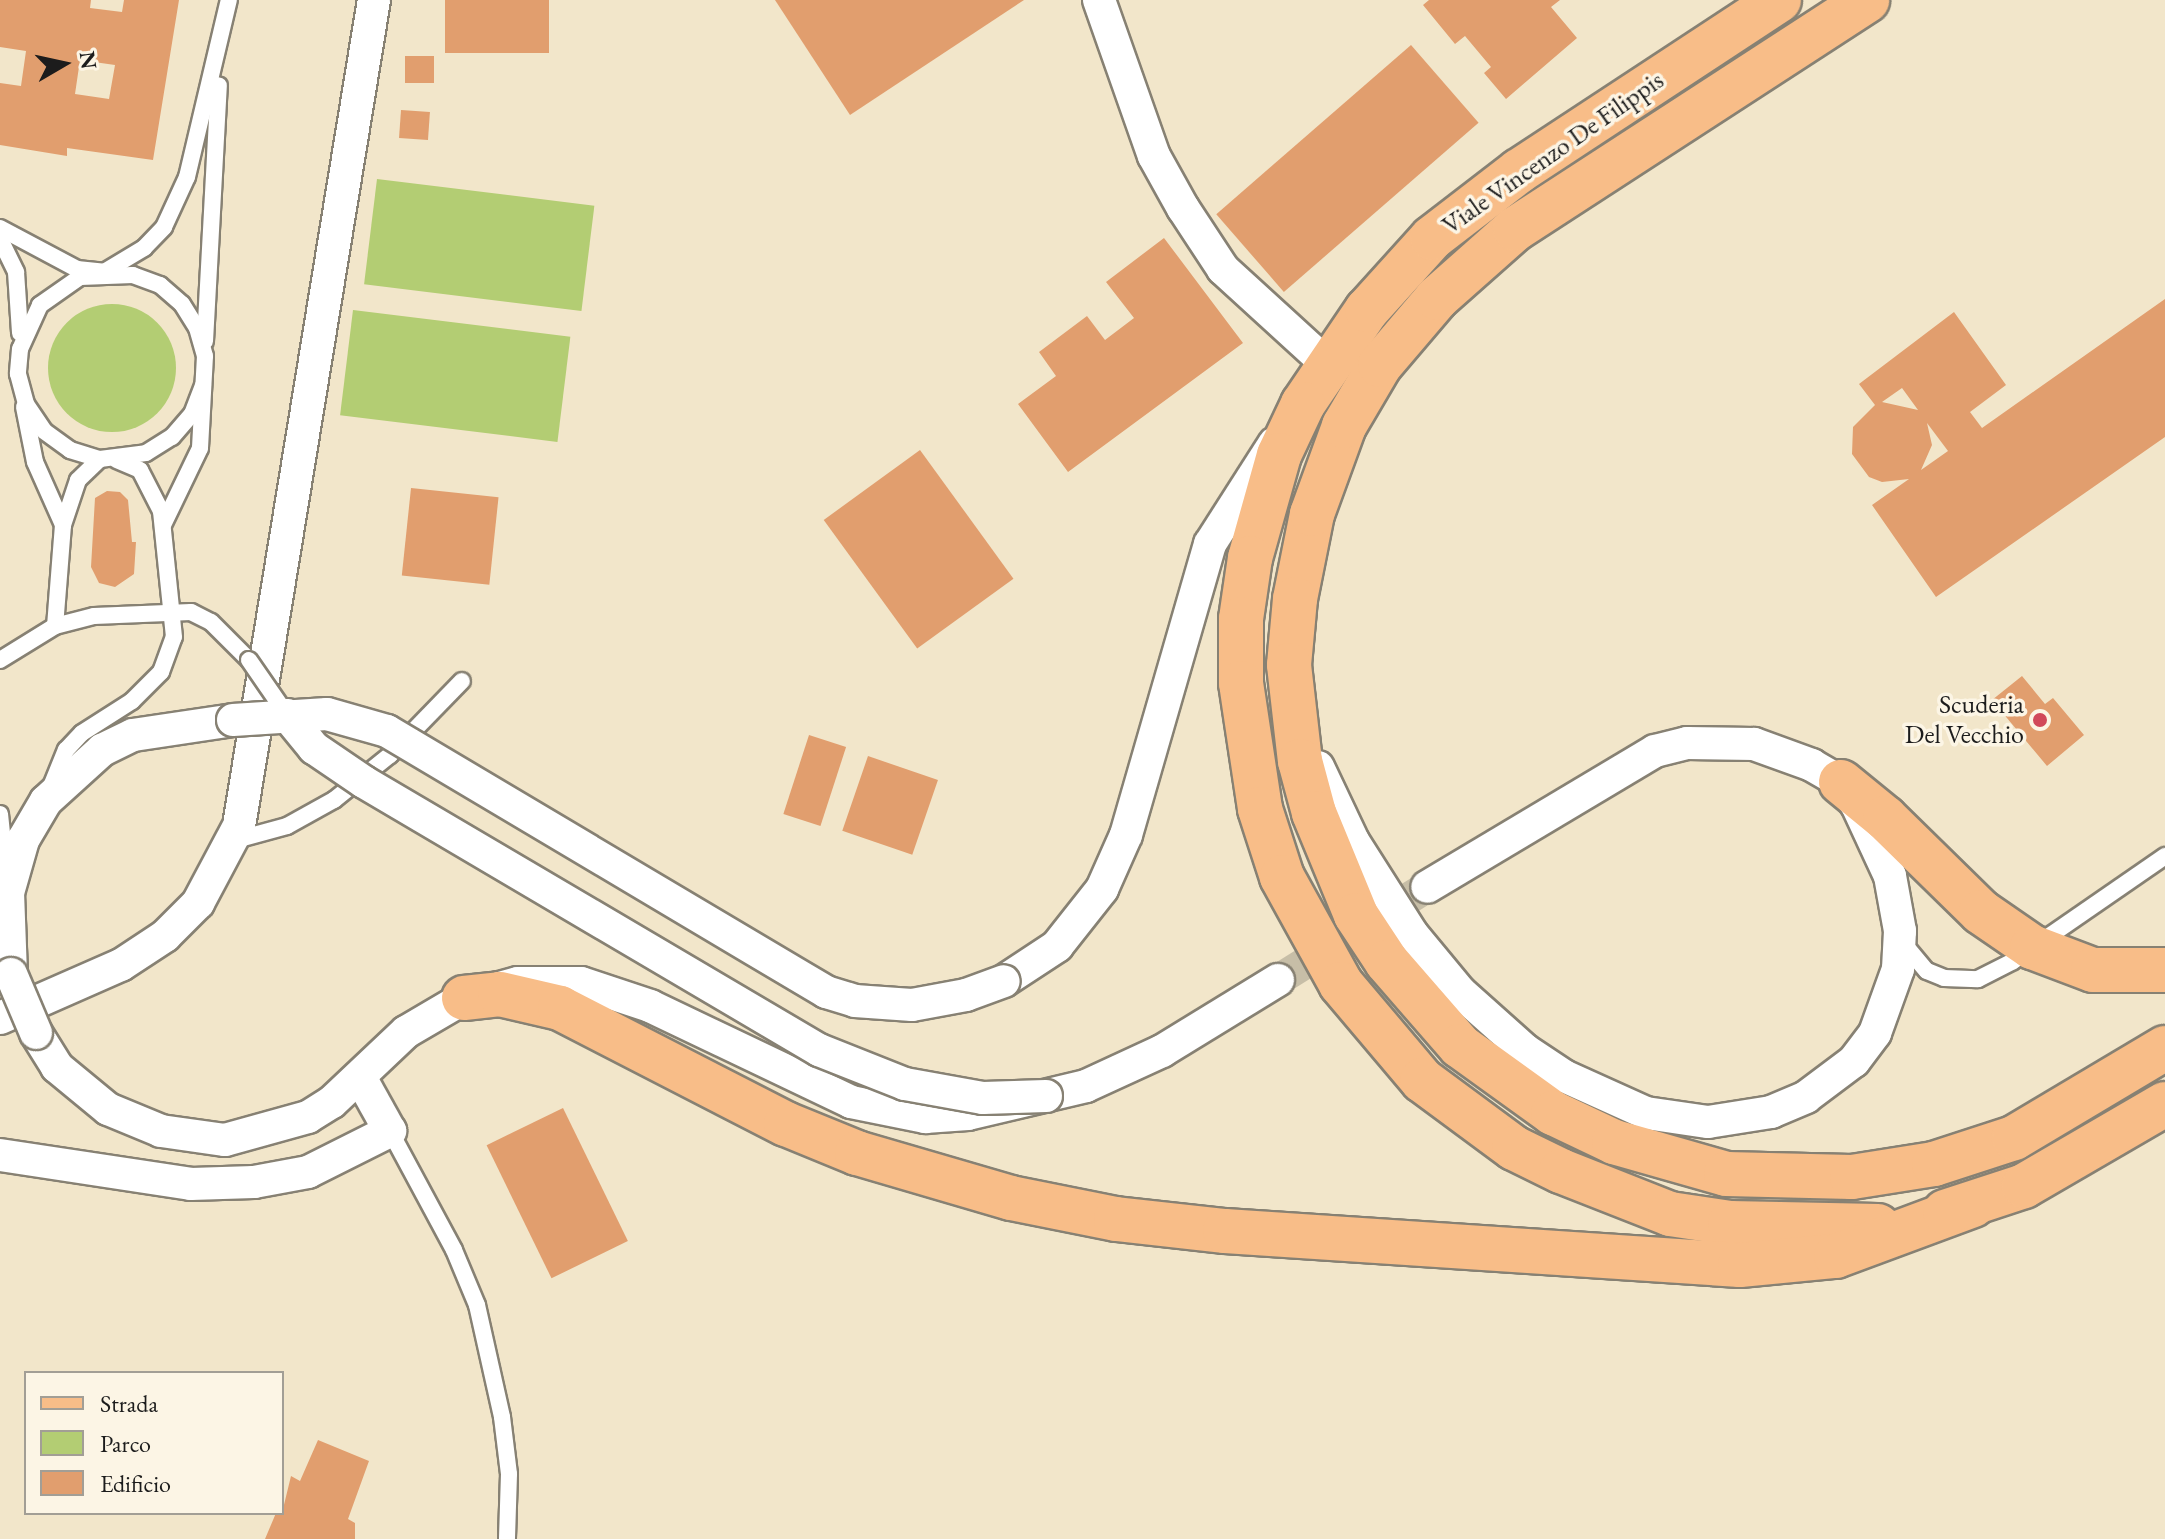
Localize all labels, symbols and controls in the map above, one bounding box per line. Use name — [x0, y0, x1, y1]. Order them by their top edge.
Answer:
north arrow — [24, 24, 104, 104]
text: N — [72, 49, 104, 71]
street label: Viale Vincenzo De Filippis — [1436, 65, 1670, 241]
place label: Scuderia Del Vecchio — [1905, 689, 2024, 750]
marker: Scuderia Del Vecchio — [2031, 711, 2049, 729]
legend — [24, 1371, 284, 1515]
text: Strada — [100, 1388, 158, 1419]
text: Parco — [100, 1428, 151, 1459]
text: Edificio — [100, 1468, 171, 1499]

